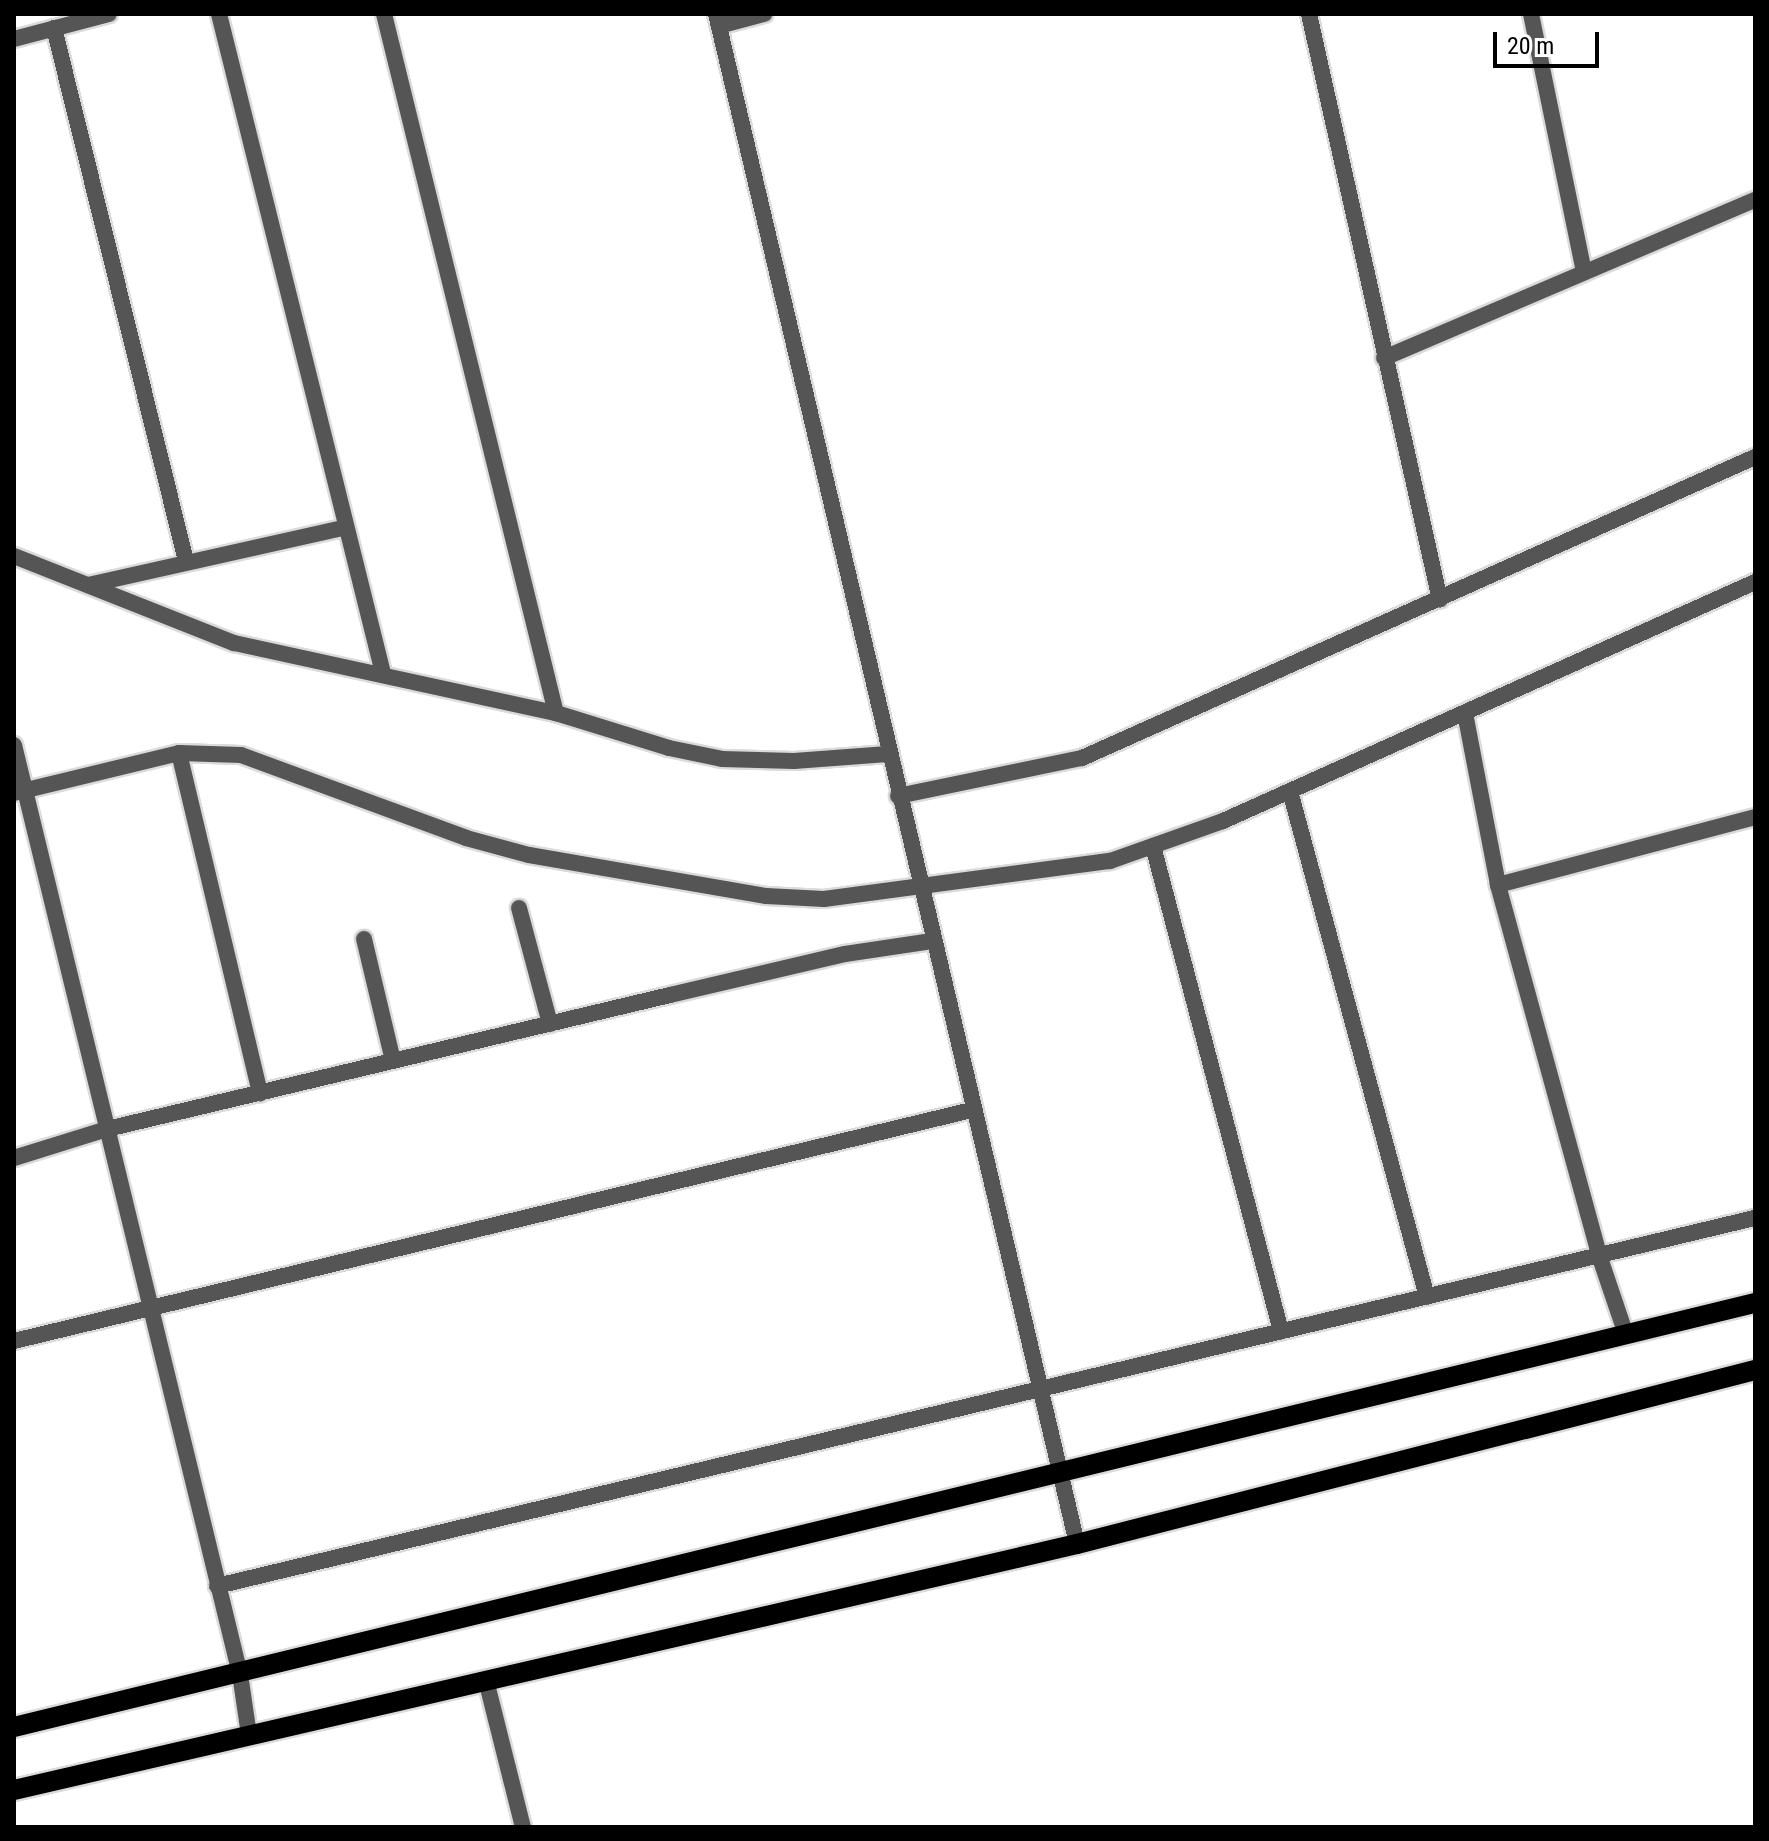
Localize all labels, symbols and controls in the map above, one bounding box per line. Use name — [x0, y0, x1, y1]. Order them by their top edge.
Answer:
scale bar — [1497, 16, 1603, 66]
text: 20 m — [1507, 32, 1554, 60]

